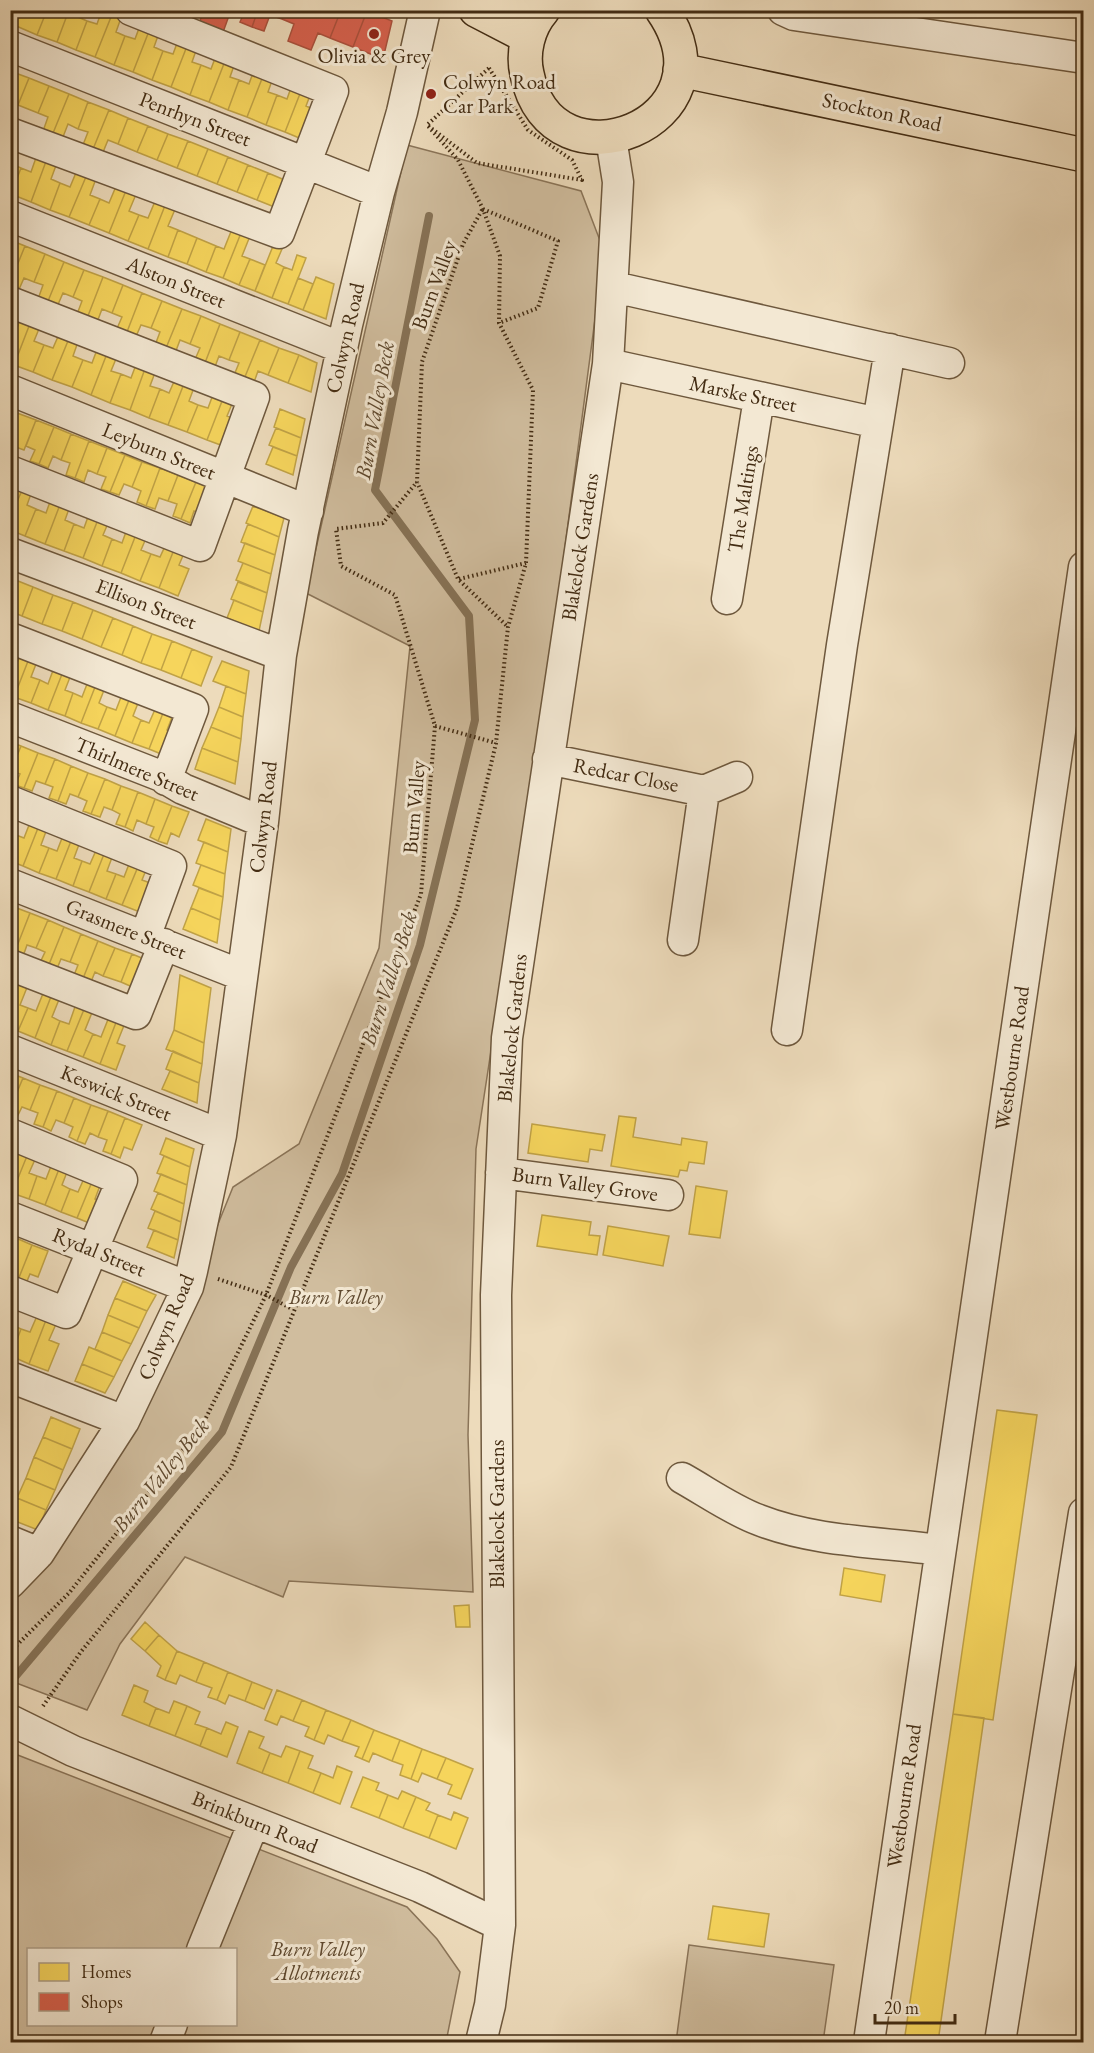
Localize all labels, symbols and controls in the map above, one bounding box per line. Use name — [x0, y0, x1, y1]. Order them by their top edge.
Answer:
marker: Olivia & Grey — [367, 27, 381, 41]
place label: Olivia & Grey — [318, 42, 431, 69]
place label: Colwyn Road Car Park — [443, 68, 556, 119]
street label: Penrhyn Street — [136, 85, 255, 152]
street label: Stockton Road — [820, 86, 945, 137]
marker: Colwyn Road Car Park — [424, 87, 438, 101]
street label: Burn Valley — [405, 236, 462, 333]
street label: Alston Street — [122, 249, 230, 314]
street label: Colwyn Road — [319, 280, 370, 396]
water label: Burn Valley Beck — [348, 339, 401, 482]
street label: Marske Street — [687, 369, 800, 418]
street label: Leyburn Street — [99, 416, 220, 486]
street label: The Maltings — [721, 443, 764, 554]
street label: Blakelock Gardens — [555, 471, 605, 623]
street label: Ellison Street — [92, 572, 201, 635]
street label: Thirlmere Street — [71, 730, 204, 807]
street label: Redcar Close — [571, 751, 681, 798]
street label: Burn Valley — [396, 758, 431, 855]
street label: Colwyn Road — [242, 759, 283, 875]
street label: Grasmere Street — [62, 892, 191, 965]
water label: Burn Valley Beck — [353, 907, 424, 1050]
street label: Blakelock Gardens — [490, 952, 533, 1104]
street label: Westbourne Road — [988, 984, 1035, 1132]
street label: Keswick Street — [57, 1058, 176, 1127]
street label: Burn Valley Grove — [510, 1160, 660, 1207]
street label: Rydal Street — [49, 1221, 150, 1283]
street label: Colwyn Road — [131, 1269, 200, 1384]
park label: Burn Valley — [288, 1283, 384, 1310]
water label: Burn Valley Beck — [105, 1412, 216, 1540]
street label: Blakelock Gardens — [483, 1439, 510, 1589]
street label: Westbourne Road — [880, 1722, 927, 1870]
street label: Brinkburn Road — [188, 1784, 323, 1859]
park label: Burn Valley Allotments — [270, 1935, 366, 1986]
legend — [27, 1948, 237, 2026]
text: Homes — [81, 1960, 132, 1983]
scale bar — [875, 1987, 954, 2025]
text: Shops — [81, 1990, 123, 2013]
text: 20 m — [884, 1996, 919, 2019]

